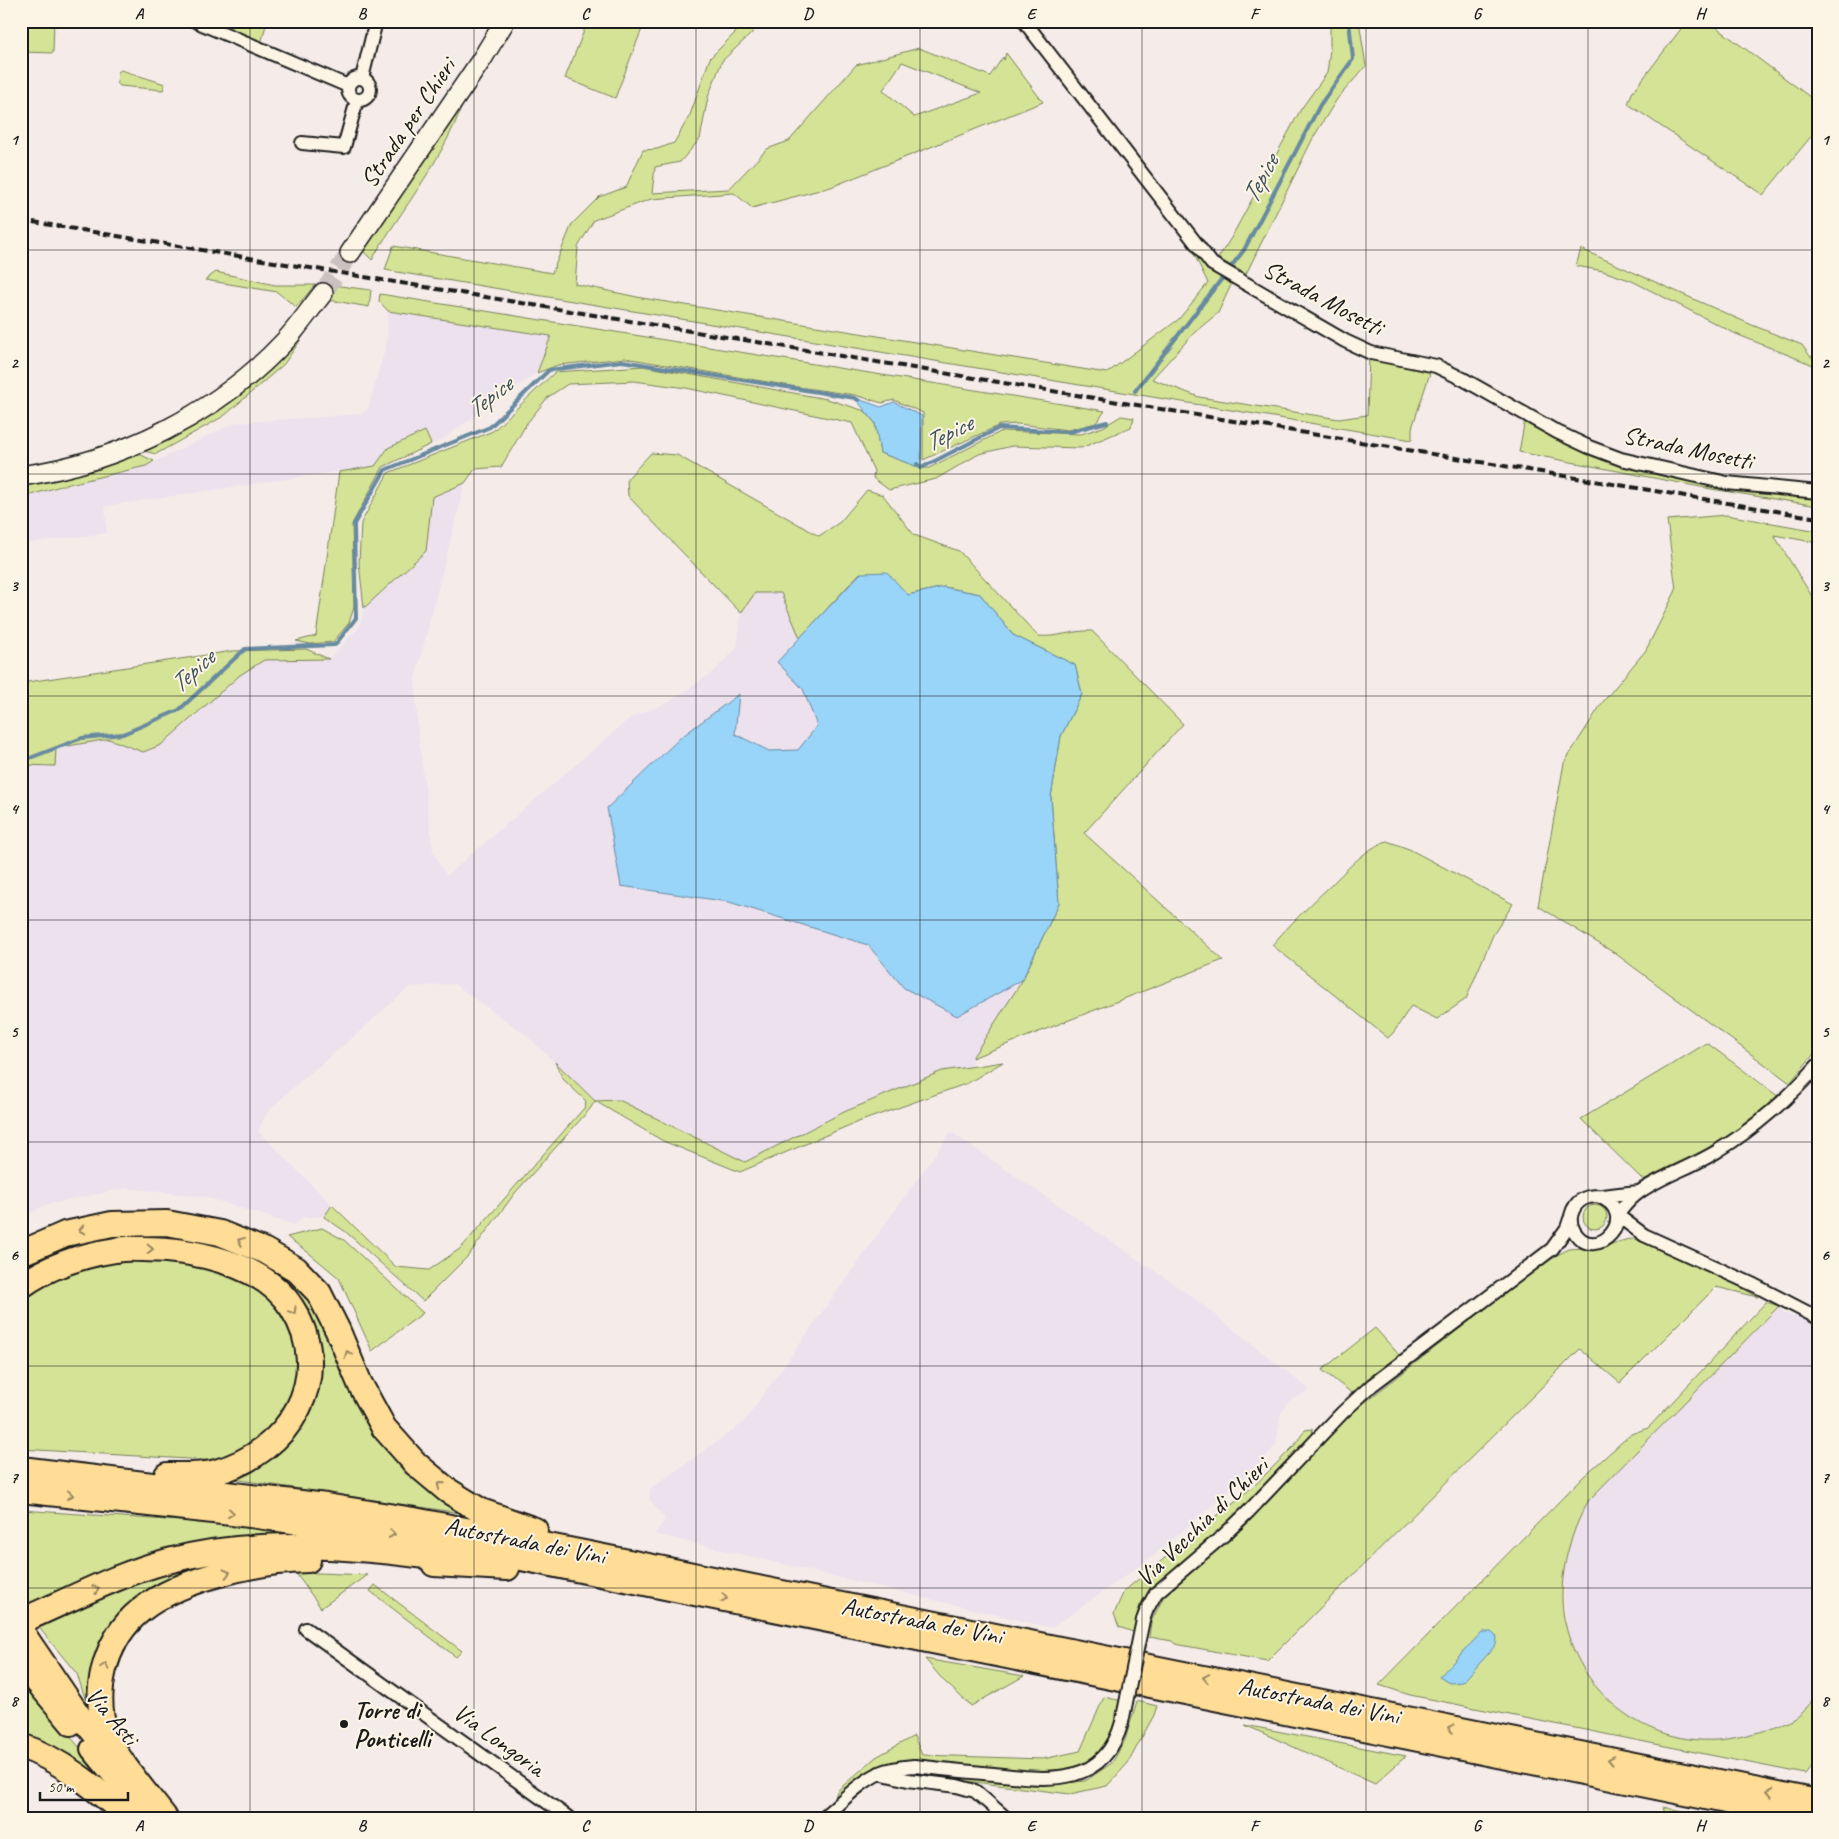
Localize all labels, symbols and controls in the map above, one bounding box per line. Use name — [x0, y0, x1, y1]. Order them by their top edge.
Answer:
text: A — [135, 4, 145, 24]
text: B — [358, 4, 368, 24]
text: C — [581, 4, 591, 24]
text: D — [803, 4, 814, 24]
text: E — [1027, 4, 1038, 24]
text: F — [1250, 4, 1261, 24]
text: G — [1473, 4, 1483, 24]
text: H — [1695, 4, 1707, 24]
street label: Strada per Chieri — [353, 50, 465, 194]
text: 1 — [10, 130, 19, 150]
text: 1 — [1821, 130, 1830, 150]
water label: Tepice — [1234, 146, 1288, 209]
street label: Strada Mosetti — [1257, 253, 1391, 345]
text: 2 — [10, 353, 19, 373]
text: 2 — [1821, 353, 1830, 373]
water label: Tepice — [459, 366, 522, 425]
water label: Tepice — [918, 405, 981, 459]
street label: Strada Mosetti — [1620, 419, 1759, 478]
text: 3 — [10, 576, 19, 596]
text: 3 — [1821, 576, 1830, 596]
water label: Tepice — [162, 640, 224, 700]
text: 4 — [10, 799, 19, 819]
text: 4 — [1821, 799, 1830, 819]
text: 5 — [11, 1022, 20, 1042]
text: 5 — [1822, 1022, 1831, 1042]
one-way arrow — [77, 1224, 86, 1235]
one-way arrow — [237, 1237, 246, 1247]
one-way arrow — [146, 1244, 154, 1255]
text: 6 — [10, 1245, 19, 1265]
text: 6 — [1821, 1245, 1830, 1265]
one-way arrow — [286, 1305, 296, 1314]
one-way arrow — [343, 1350, 354, 1359]
street label: Via Vecchia di Chieri — [1129, 1448, 1278, 1593]
text: 7 — [10, 1468, 19, 1488]
text: 7 — [1821, 1468, 1830, 1488]
one-way arrow — [437, 1481, 446, 1490]
one-way arrow — [66, 1489, 74, 1500]
one-way arrow — [228, 1507, 236, 1518]
street label: Autostrada dei Vini — [442, 1510, 611, 1573]
one-way arrow — [388, 1529, 397, 1539]
one-way arrow — [223, 1568, 232, 1579]
one-way arrow — [91, 1584, 100, 1595]
street label: Autostrada dei Vini — [839, 1590, 1008, 1653]
one-way arrow — [719, 1593, 728, 1603]
one-way arrow — [99, 1663, 109, 1671]
street label: Autostrada dei Vini — [1236, 1670, 1405, 1733]
one-way arrow — [1202, 1674, 1211, 1684]
street label: Via Asti — [78, 1680, 148, 1754]
text: 8 — [10, 1691, 19, 1711]
text: 8 — [1821, 1691, 1830, 1711]
place label: Torre di Ponticelli — [354, 1694, 433, 1755]
street label: Via Longoria — [447, 1696, 553, 1786]
marker: Torre di Ponticelli — [338, 1718, 350, 1730]
one-way arrow — [1447, 1723, 1456, 1734]
one-way arrow — [1606, 1755, 1615, 1766]
scale bar — [40, 1769, 128, 1801]
text: 50 m — [48, 1778, 75, 1797]
one-way arrow — [1766, 1788, 1774, 1798]
text: A — [135, 1816, 145, 1836]
text: B — [358, 1816, 368, 1836]
text: C — [581, 1816, 591, 1836]
text: D — [803, 1816, 814, 1836]
text: E — [1027, 1816, 1038, 1836]
text: F — [1250, 1816, 1261, 1836]
text: G — [1473, 1816, 1483, 1836]
text: H — [1695, 1816, 1707, 1836]

